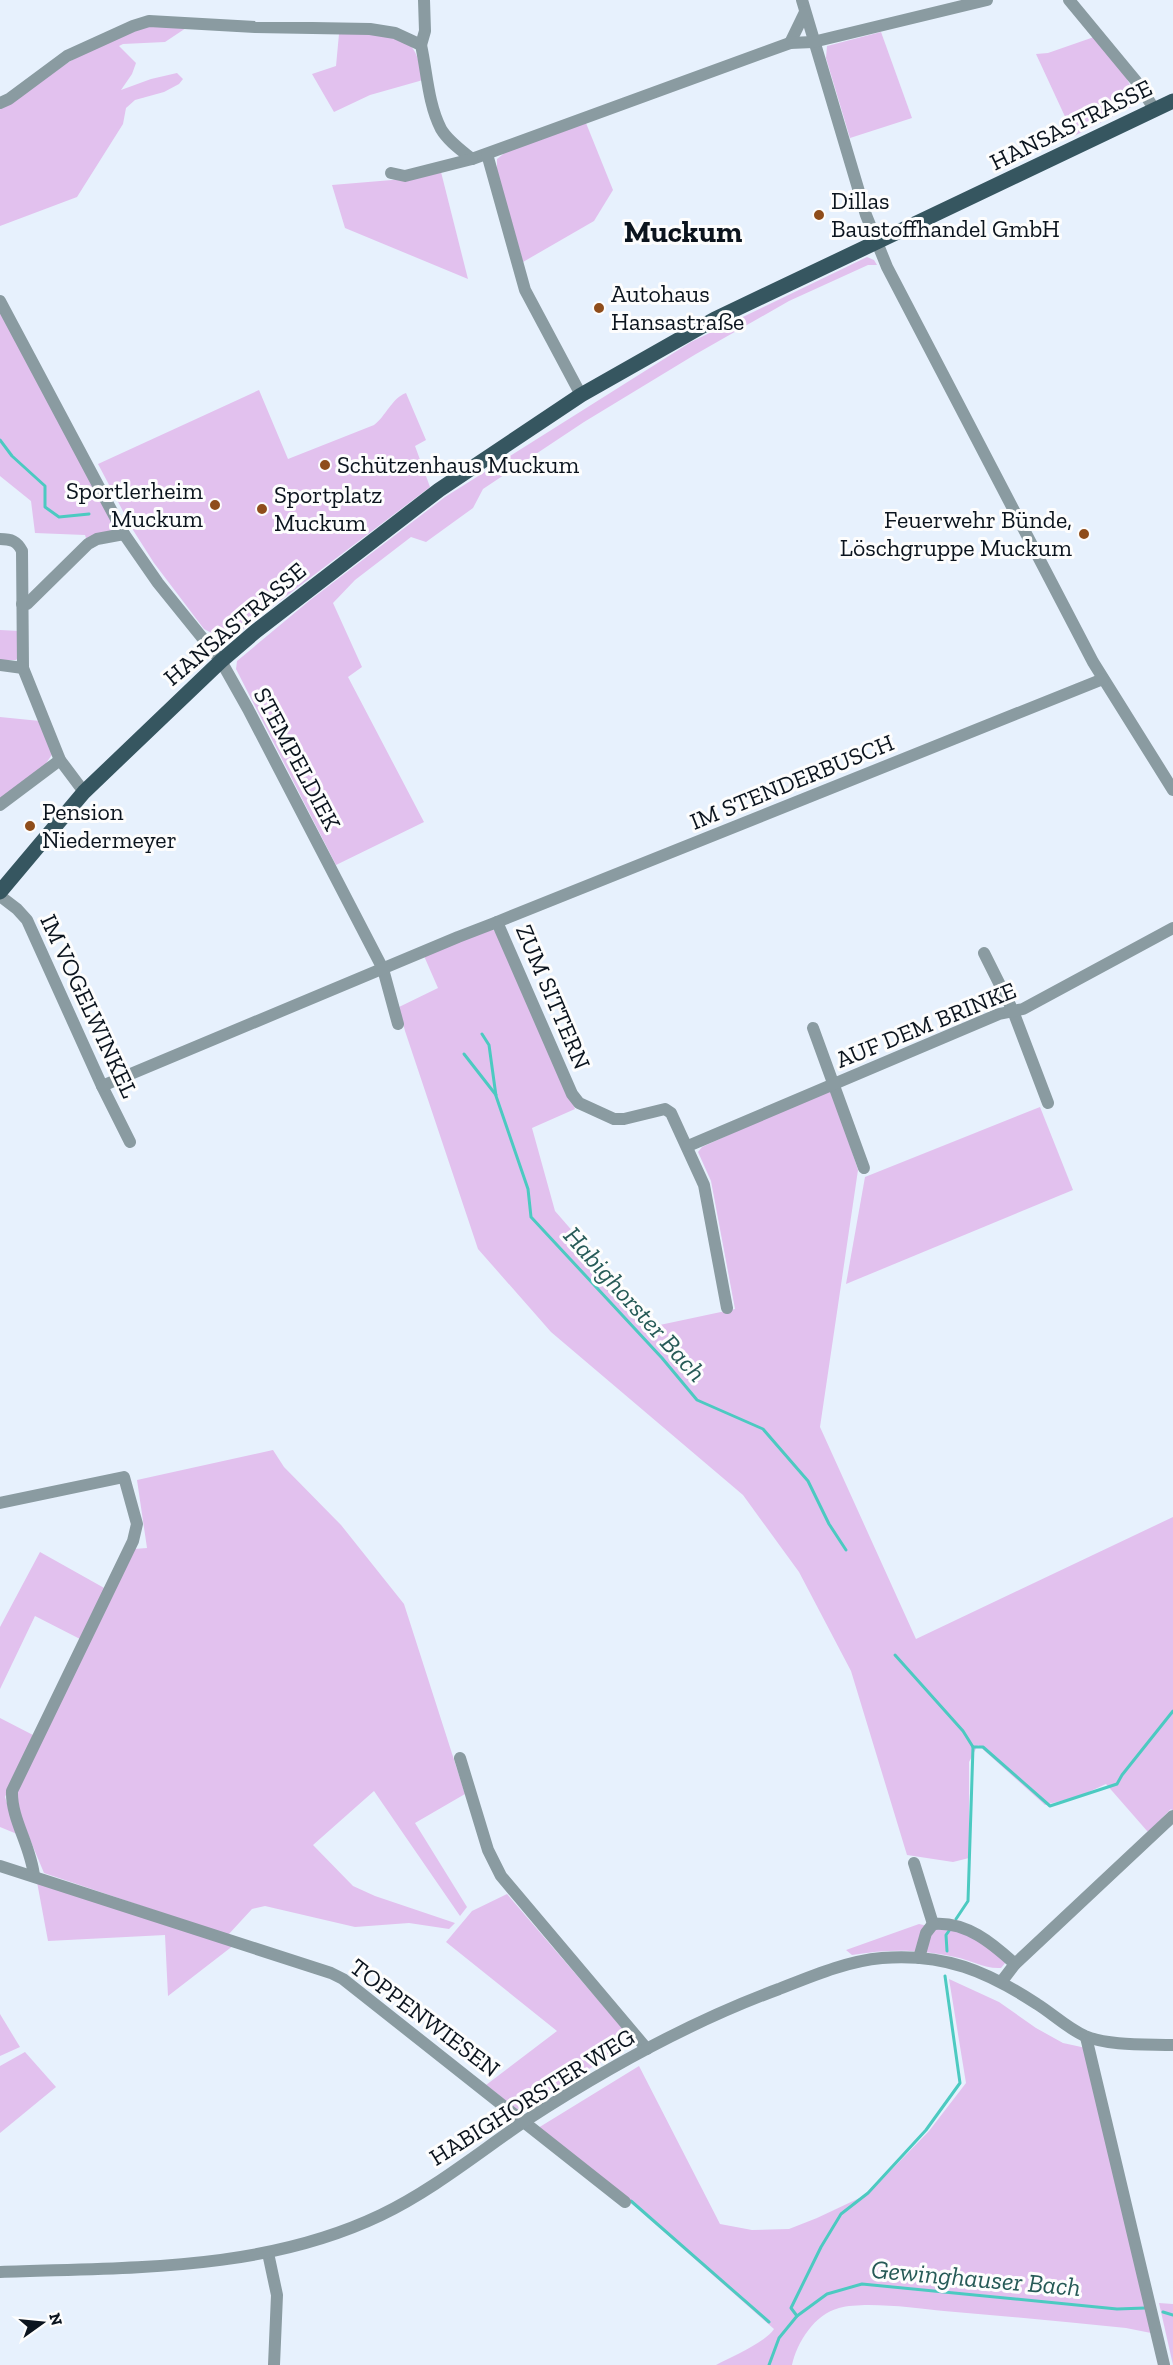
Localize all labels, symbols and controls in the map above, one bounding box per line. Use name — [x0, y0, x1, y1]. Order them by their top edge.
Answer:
street label: HANSASTRASSE — [985, 73, 1157, 176]
place label: Dillas Baustoffhandel GmbH — [831, 186, 1060, 243]
marker: Dillas Baustoffhandel GmbH — [812, 208, 826, 222]
district label: Muckum — [624, 214, 742, 250]
place label: Autohaus Hansastraße — [611, 279, 744, 336]
marker: Autohaus Hansastraße — [592, 301, 606, 315]
place label: Schützenhaus Muckum — [337, 450, 580, 479]
marker: Schützenhaus Muckum — [318, 458, 332, 472]
place label: Sportlerheim Muckum — [66, 476, 203, 533]
place label: Sportplatz Muckum — [274, 480, 383, 537]
marker: Sportlerheim Muckum — [208, 498, 222, 512]
marker: Sportplatz Muckum — [255, 502, 269, 516]
place label: Feuerwehr Bünde, Löschgruppe Muckum — [840, 505, 1072, 562]
marker: Feuerwehr Bünde, Löschgruppe Muckum — [1077, 527, 1091, 541]
street label: HANSASTRASSE — [158, 556, 312, 692]
street label: STEMPELDIEK — [248, 682, 348, 836]
street label: IM STENDERBUSCH — [686, 727, 898, 836]
place label: Pension Niedermeyer — [42, 797, 177, 854]
marker: Pension Niedermeyer — [23, 819, 37, 833]
street label: IM VOGELWINKEL — [34, 909, 145, 1102]
street label: ZUM SITTERN — [510, 920, 597, 1074]
street label: AUF DEM BRINKE — [831, 975, 1020, 1074]
water label: Habighorster Bach — [557, 1220, 713, 1388]
street label: TOPPENWIESEN — [345, 1952, 506, 2083]
street label: HABIGHORSTER WEG — [424, 2022, 640, 2172]
water label: Gewinghauser Bach — [870, 2253, 1082, 2303]
north arrow — [12, 2293, 72, 2353]
text: N — [45, 2311, 67, 2328]

